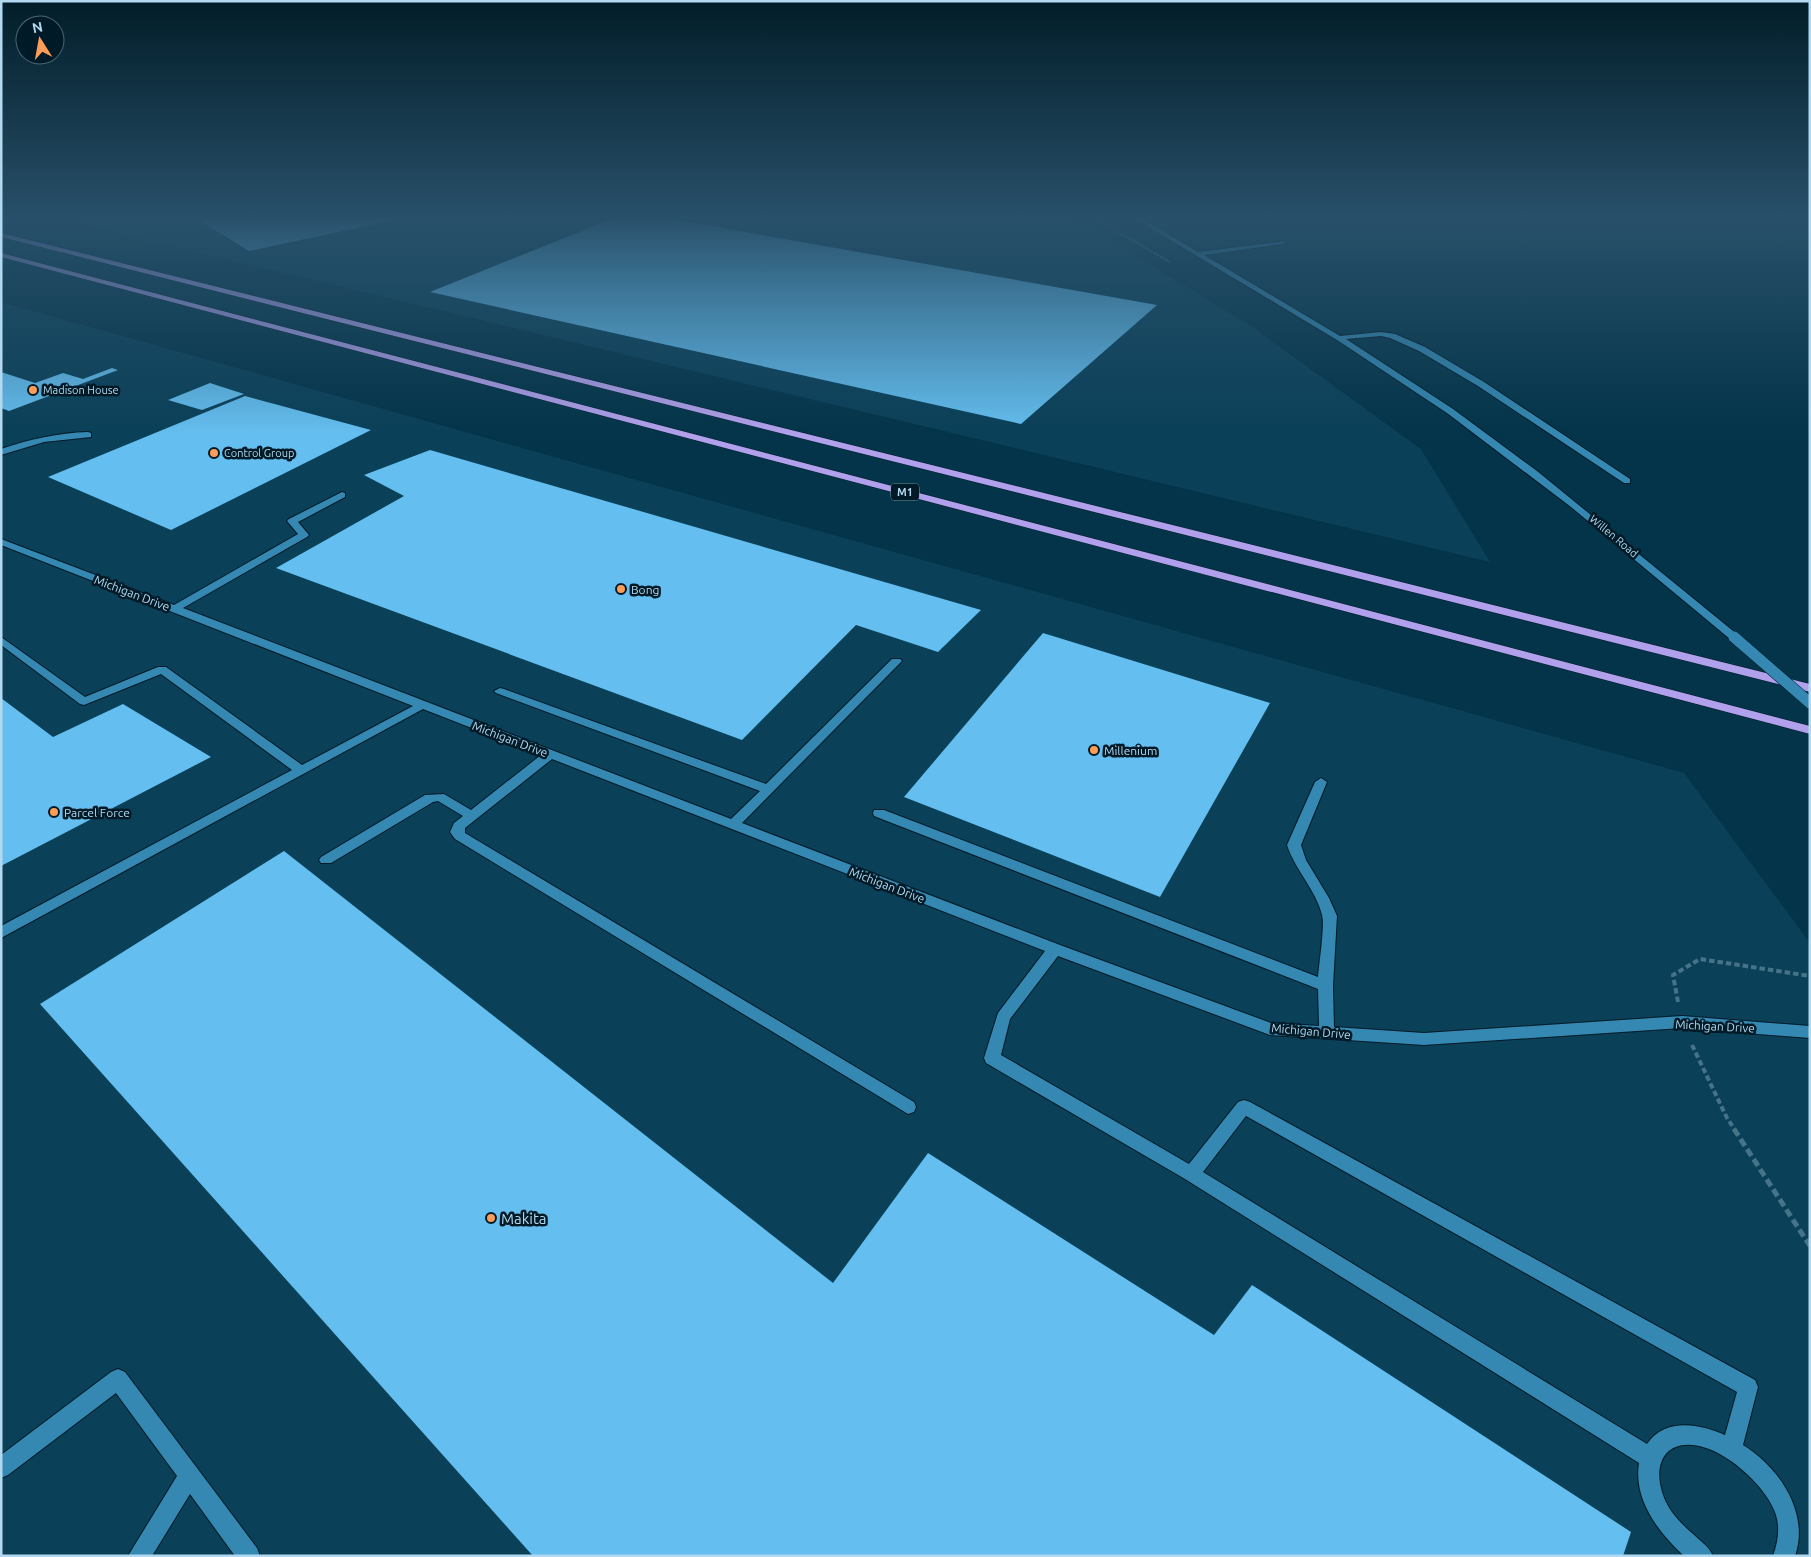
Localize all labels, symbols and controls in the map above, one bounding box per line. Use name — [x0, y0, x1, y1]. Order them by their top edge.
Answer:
north arrow — [15, 15, 65, 65]
text: N — [31, 18, 44, 36]
marker: Madison House — [27, 384, 39, 396]
place label: Madison House — [43, 384, 119, 396]
marker: Control Group — [208, 447, 220, 459]
place label: Control Group — [224, 447, 294, 459]
road number: M1 — [891, 484, 919, 501]
street label: Willen Road — [1588, 512, 1640, 560]
street label: Michigan Drive — [92, 573, 172, 613]
marker: Bong — [615, 583, 627, 595]
place label: Bong — [631, 583, 659, 596]
street label: Michigan Drive — [470, 719, 550, 759]
marker: Millenium — [1088, 744, 1100, 756]
place label: Millenium — [1104, 744, 1157, 757]
marker: Parcel Force — [48, 806, 60, 818]
place label: Parcel Force — [64, 806, 130, 819]
street label: Michigan Drive — [847, 865, 927, 905]
street label: Michigan Drive — [1675, 1017, 1755, 1035]
street label: Michigan Drive — [1271, 1021, 1351, 1041]
place label: Makita — [501, 1210, 547, 1227]
marker: Makita — [485, 1212, 497, 1224]

